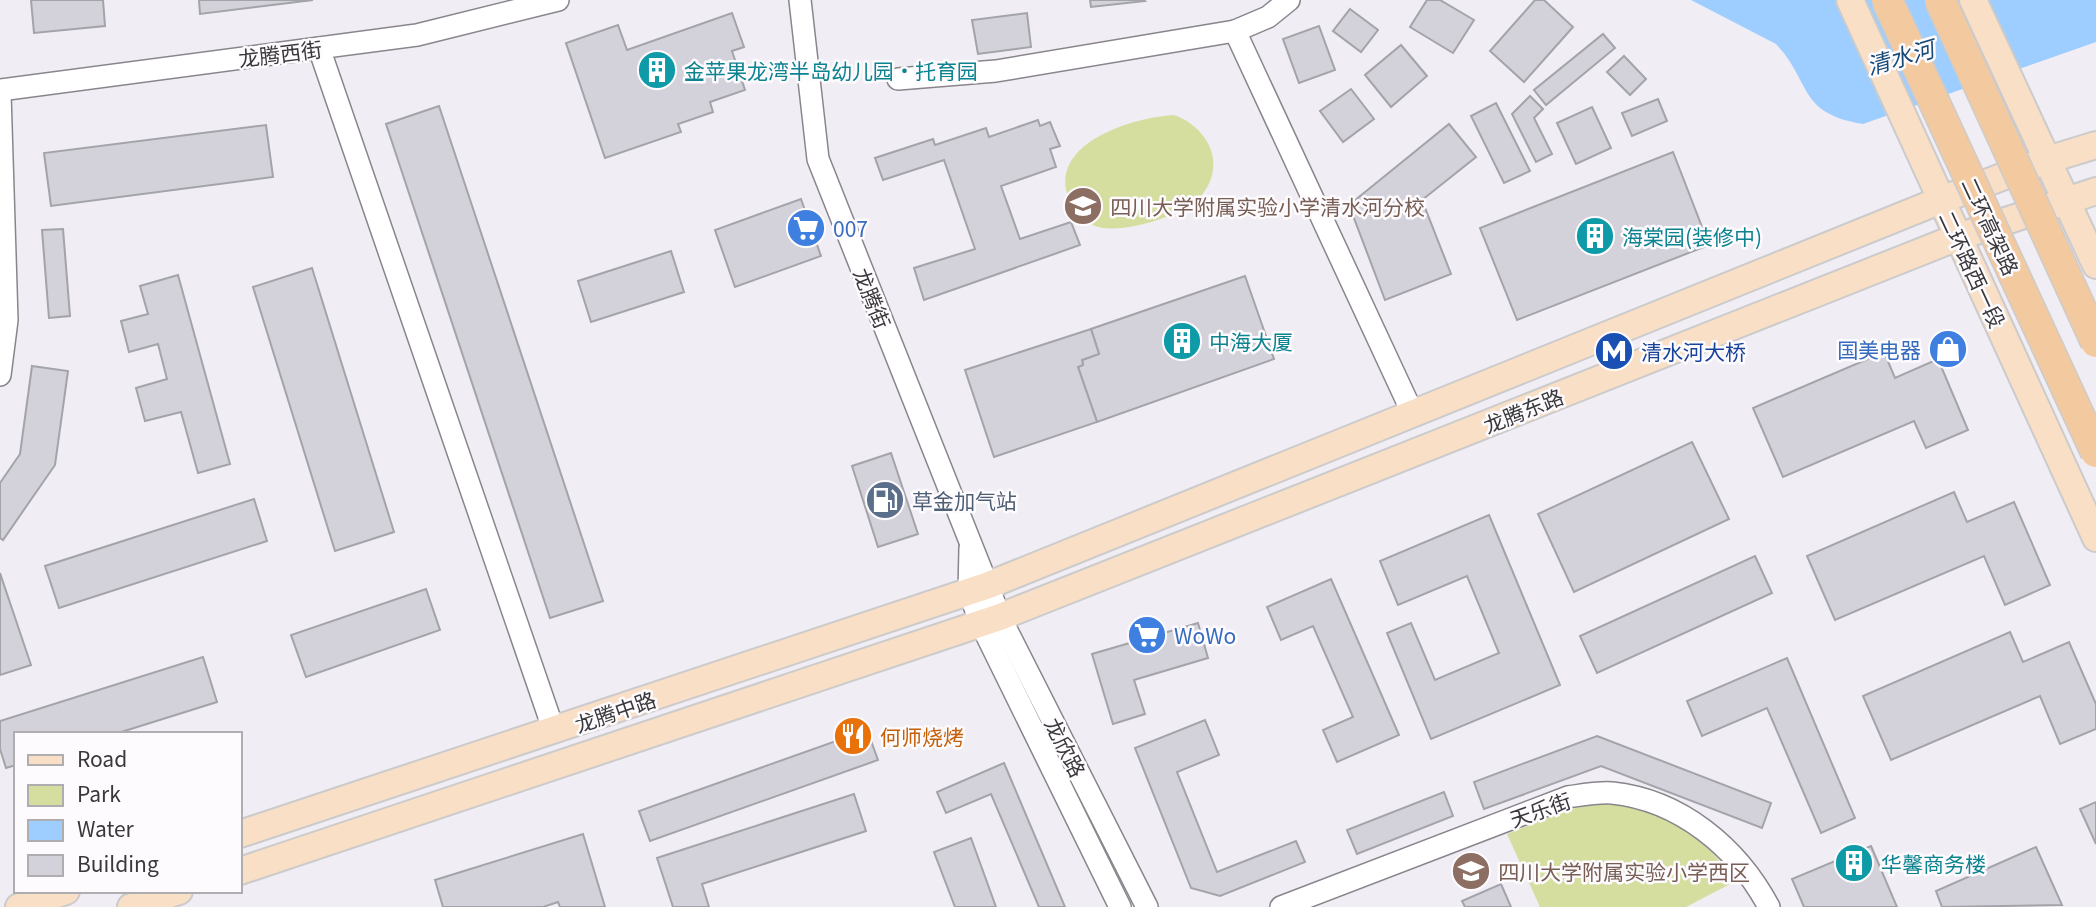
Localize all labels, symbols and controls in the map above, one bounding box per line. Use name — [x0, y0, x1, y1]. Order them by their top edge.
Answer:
water label: 清水河 — [1862, 29, 1942, 82]
street label: 龙腾西街 — [236, 33, 324, 73]
building icon: 金苹果龙湾半岛幼儿园·托育园 — [636, 49, 678, 91]
place label: 金苹果龙湾半岛幼儿园·托育园 — [684, 55, 978, 85]
street label: 二环高架路 — [1955, 172, 2027, 280]
school or university icon: 四川大学附属实验小学清水河分校 — [1062, 185, 1104, 227]
place label: 四川大学附属实验小学清水河分校 — [1110, 191, 1425, 221]
street label: 二环路西一段 — [1933, 206, 2013, 332]
supermarket icon: 007 — [785, 207, 827, 249]
place label: 007 — [833, 213, 868, 243]
building icon: 海棠园(装修中) — [1574, 215, 1616, 257]
place label: 海棠园(装修中) — [1622, 221, 1762, 251]
street label: 龙腾街 — [847, 263, 899, 333]
building icon: 中海大厦 — [1161, 320, 1203, 362]
place label: 中海大厦 — [1209, 326, 1293, 356]
shop icon: 国美电器 — [1927, 328, 1969, 370]
metro station icon: 清水河大桥 — [1593, 330, 1635, 372]
place label: 国美电器 — [1837, 334, 1921, 364]
place label: 清水河大桥 — [1641, 336, 1746, 366]
street label: 龙腾东路 — [1478, 380, 1568, 440]
fuel station icon: 草金加气站 — [864, 479, 906, 521]
place label: 草金加气站 — [912, 485, 1017, 515]
supermarket icon: WoWo — [1126, 614, 1168, 656]
place label: WoWo — [1174, 620, 1236, 650]
street label: 龙腾中路 — [570, 683, 660, 739]
street label: 龙欣路 — [1038, 712, 1094, 782]
restaurant icon: 何师烧烤 — [832, 715, 874, 757]
place label: 何师烧烤 — [880, 721, 964, 751]
legend — [14, 732, 242, 893]
text: Road — [77, 743, 127, 773]
text: Park — [77, 778, 121, 808]
street label: 天乐街 — [1505, 785, 1575, 833]
text: Water — [77, 813, 135, 843]
building icon: 华馨商务楼 — [1833, 842, 1875, 884]
text: Building — [77, 848, 159, 878]
place label: 华馨商务楼 — [1881, 848, 1986, 878]
school or university icon: 四川大学附属实验小学西区 — [1450, 850, 1492, 892]
place label: 四川大学附属实验小学西区 — [1498, 856, 1750, 886]

